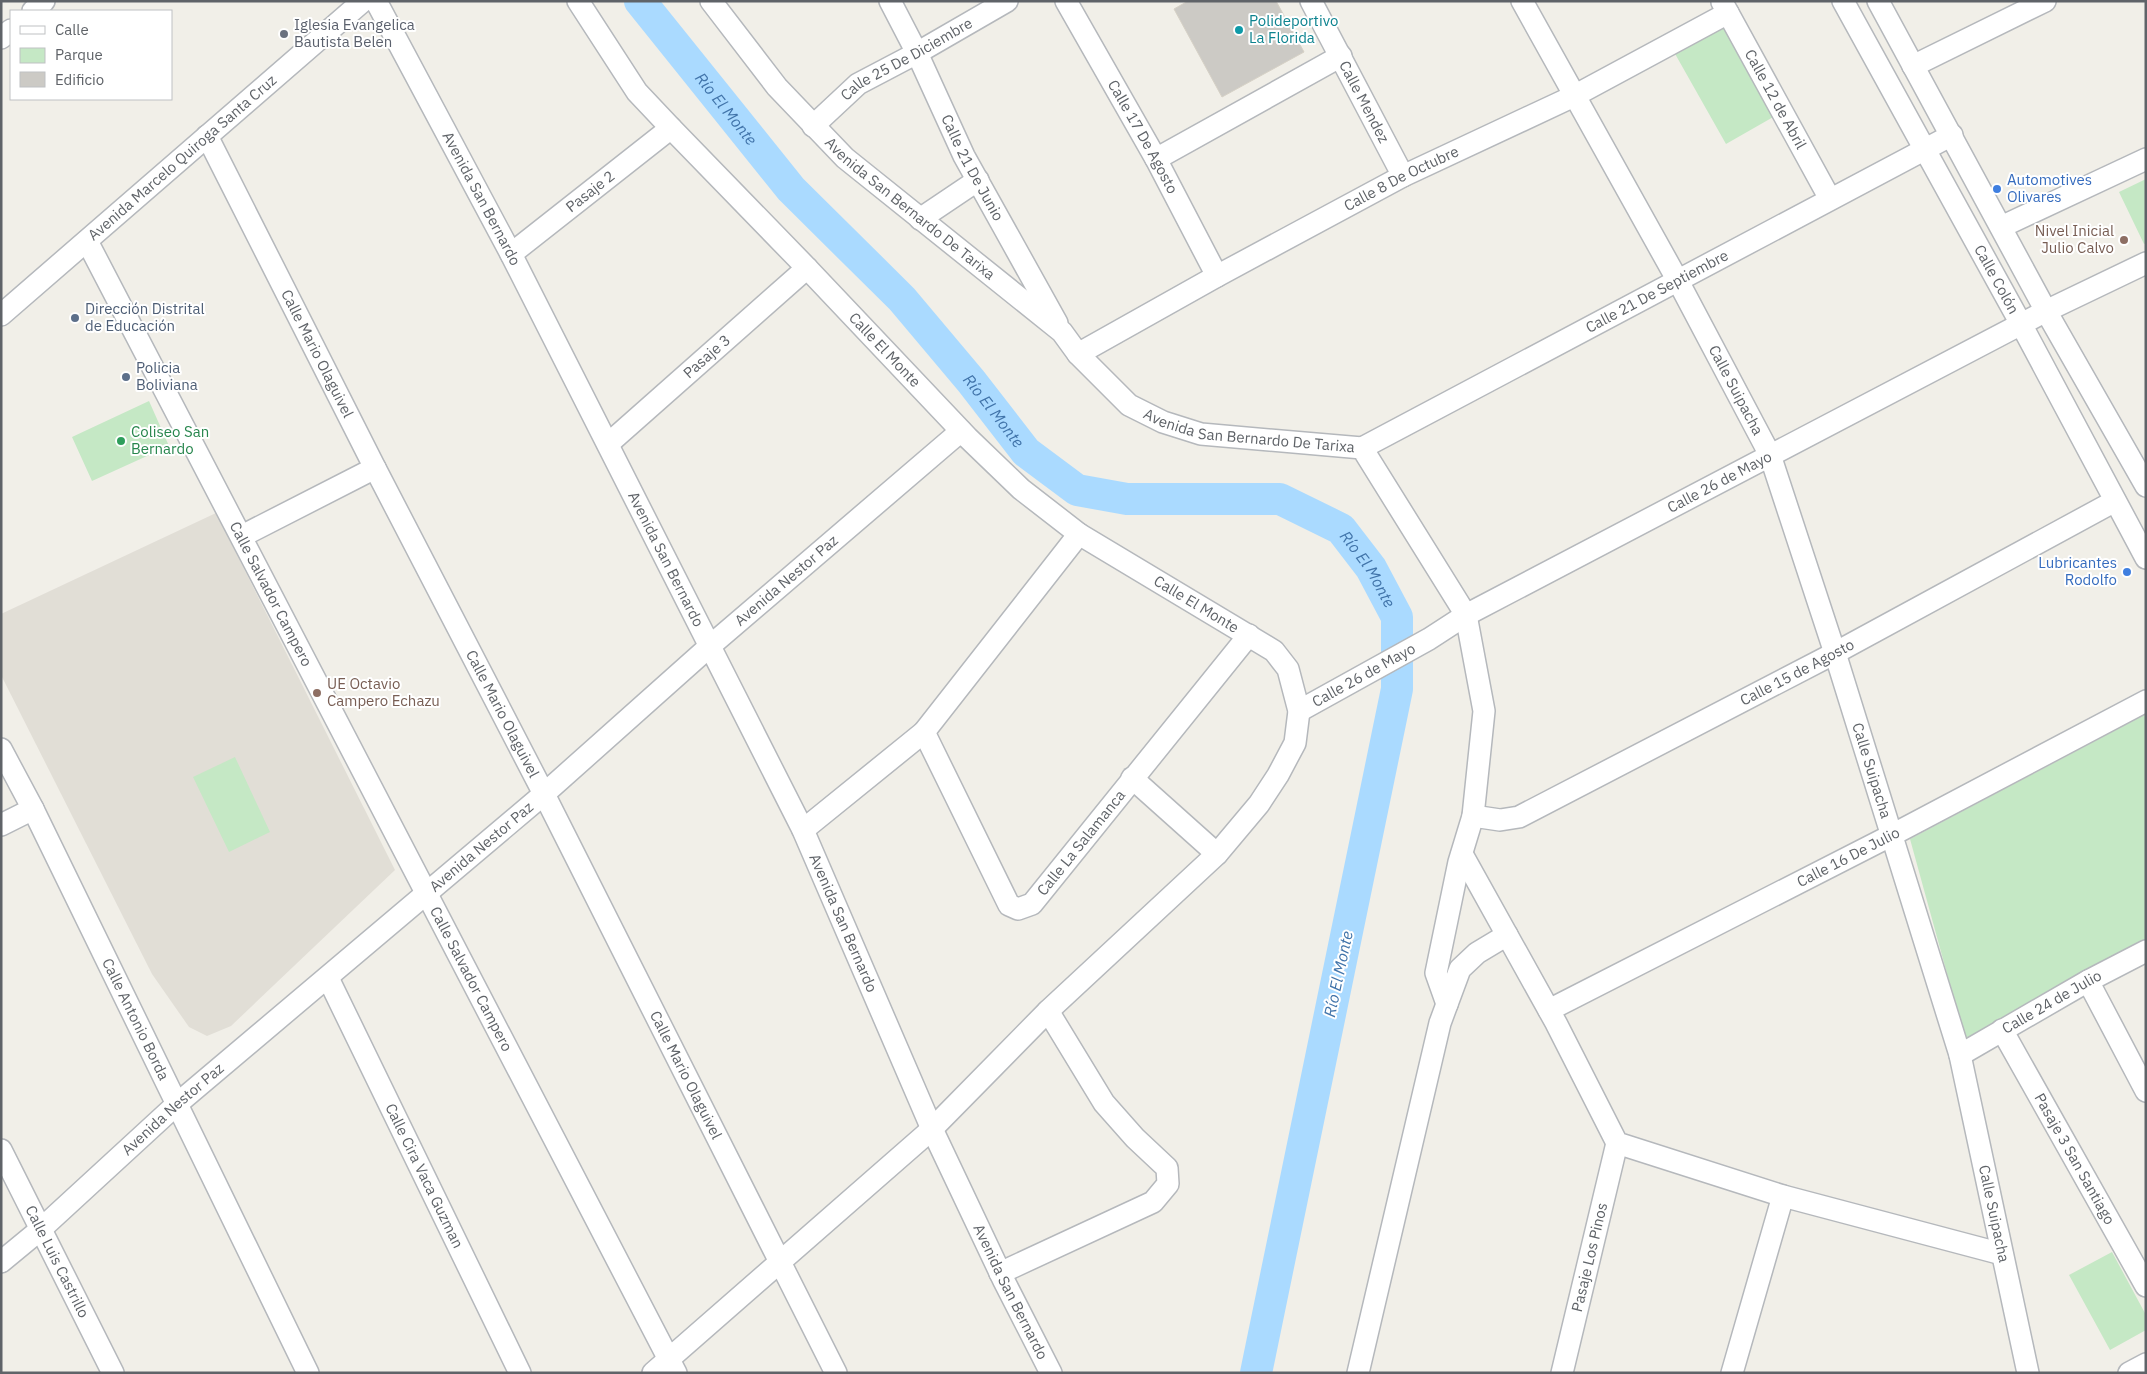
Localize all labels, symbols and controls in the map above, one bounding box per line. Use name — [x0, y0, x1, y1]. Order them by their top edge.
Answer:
legend — [10, 10, 172, 100]
place label: Polideportivo La Florida — [1249, 11, 1338, 47]
street label: Calle 25 De Diciembre — [836, 13, 976, 104]
place label: Iglesia Evangelica Bautista Belen — [294, 15, 415, 51]
text: Calle — [55, 20, 89, 39]
marker: Polideportivo La Florida — [1233, 24, 1245, 36]
marker: Iglesia Evangelica Bautista Belen — [278, 28, 290, 40]
text: Parque — [55, 45, 103, 64]
street label: Calle 12 de Abril — [1741, 46, 1811, 152]
street label: Calle Mendez — [1335, 57, 1394, 146]
water label: Río El Monte — [691, 68, 762, 149]
text: Edificio — [55, 70, 104, 89]
street label: Avenida Marcelo Quiroga Santa Cruz — [84, 70, 280, 244]
street label: Calle 17 De Agosto — [1104, 76, 1182, 197]
street label: Calle 21 De Junio — [937, 111, 1008, 224]
street label: Avenida San Bernardo — [438, 128, 525, 268]
street label: Avenida San Bernardo De Tarixa — [821, 133, 999, 284]
street label: Calle 8 De Octubre — [1340, 141, 1462, 215]
street label: Pasaje 2 — [562, 166, 618, 216]
place label: Automotives Olivares — [2007, 170, 2092, 206]
marker: Automotives Olivares — [1991, 183, 2003, 195]
place label: Nivel Inicial Julio Calvo — [2035, 221, 2114, 257]
marker: Nivel Inicial Julio Calvo — [2118, 234, 2130, 246]
street label: Calle Colón — [1970, 241, 2024, 317]
street label: Calle 21 De Septiembre — [1582, 245, 1732, 337]
street label: Calle Mario Olaguivel — [277, 286, 358, 421]
place label: Dirección Distrital de Educación — [85, 299, 205, 335]
street label: Calle El Monte — [845, 308, 925, 391]
marker: Dirección Distrital de Educación — [69, 312, 81, 324]
street label: Pasaje 3 — [679, 330, 734, 382]
street label: Calle Suipacha — [1705, 342, 1768, 438]
place label: Policia Boliviana — [136, 358, 198, 394]
water label: Río El Monte — [959, 370, 1029, 451]
marker: Policia Boliviana — [120, 371, 132, 383]
street label: Avenida San Bernardo De Tarixa — [1141, 404, 1356, 456]
place label: Coliseo San Bernardo — [131, 422, 209, 458]
marker: Coliseo San Bernardo — [115, 435, 127, 447]
street label: Calle 26 de Mayo — [1664, 446, 1775, 517]
street label: Avenida San Bernardo — [624, 488, 708, 630]
street label: Calle Salvador Campero — [226, 518, 317, 669]
water label: Río El Monte — [1336, 526, 1400, 610]
street label: Avenida Nestor Paz — [731, 531, 842, 630]
place label: Lubricantes Rodolfo — [2038, 553, 2117, 589]
marker: Lubricantes Rodolfo — [2121, 566, 2133, 578]
street label: Calle El Monte — [1150, 571, 1243, 637]
street label: Calle 15 de Agosto — [1737, 634, 1857, 710]
street label: Calle 26 de Mayo — [1308, 638, 1419, 711]
street label: Calle Mario Olaguivel — [462, 647, 544, 781]
place label: UE Octavio Campero Echazu — [327, 674, 440, 710]
marker: UE Octavio Campero Echazu — [311, 687, 323, 699]
street label: Calle Suipacha — [1848, 720, 1896, 821]
street label: Calle La Salamanca — [1033, 786, 1129, 899]
street label: Avenida Nestor Paz — [425, 797, 537, 896]
street label: Calle 16 De Julio — [1793, 823, 1903, 891]
street label: Avenida San Bernardo — [805, 851, 882, 995]
street label: Calle Salvador Campero — [426, 903, 517, 1054]
water label: Río El Monte — [1319, 929, 1357, 1019]
street label: Calle Antonio Borda — [98, 955, 174, 1083]
street label: Calle 24 de Julio — [1998, 966, 2105, 1038]
street label: Calle Mario Olaguivel — [646, 1007, 726, 1142]
street label: Avenida Nestor Paz — [118, 1059, 228, 1159]
street label: Pasaje 3 San Santiago — [2030, 1090, 2120, 1228]
street label: Calle Cira Vaca Guzman — [381, 1100, 468, 1251]
street label: Calle Suipacha — [1975, 1163, 2014, 1264]
street label: Pasaje Los Pinos — [1567, 1201, 1611, 1314]
street label: Calle Luis Castrillo — [21, 1202, 94, 1321]
street label: Avenida San Bernardo — [969, 1221, 1053, 1363]

